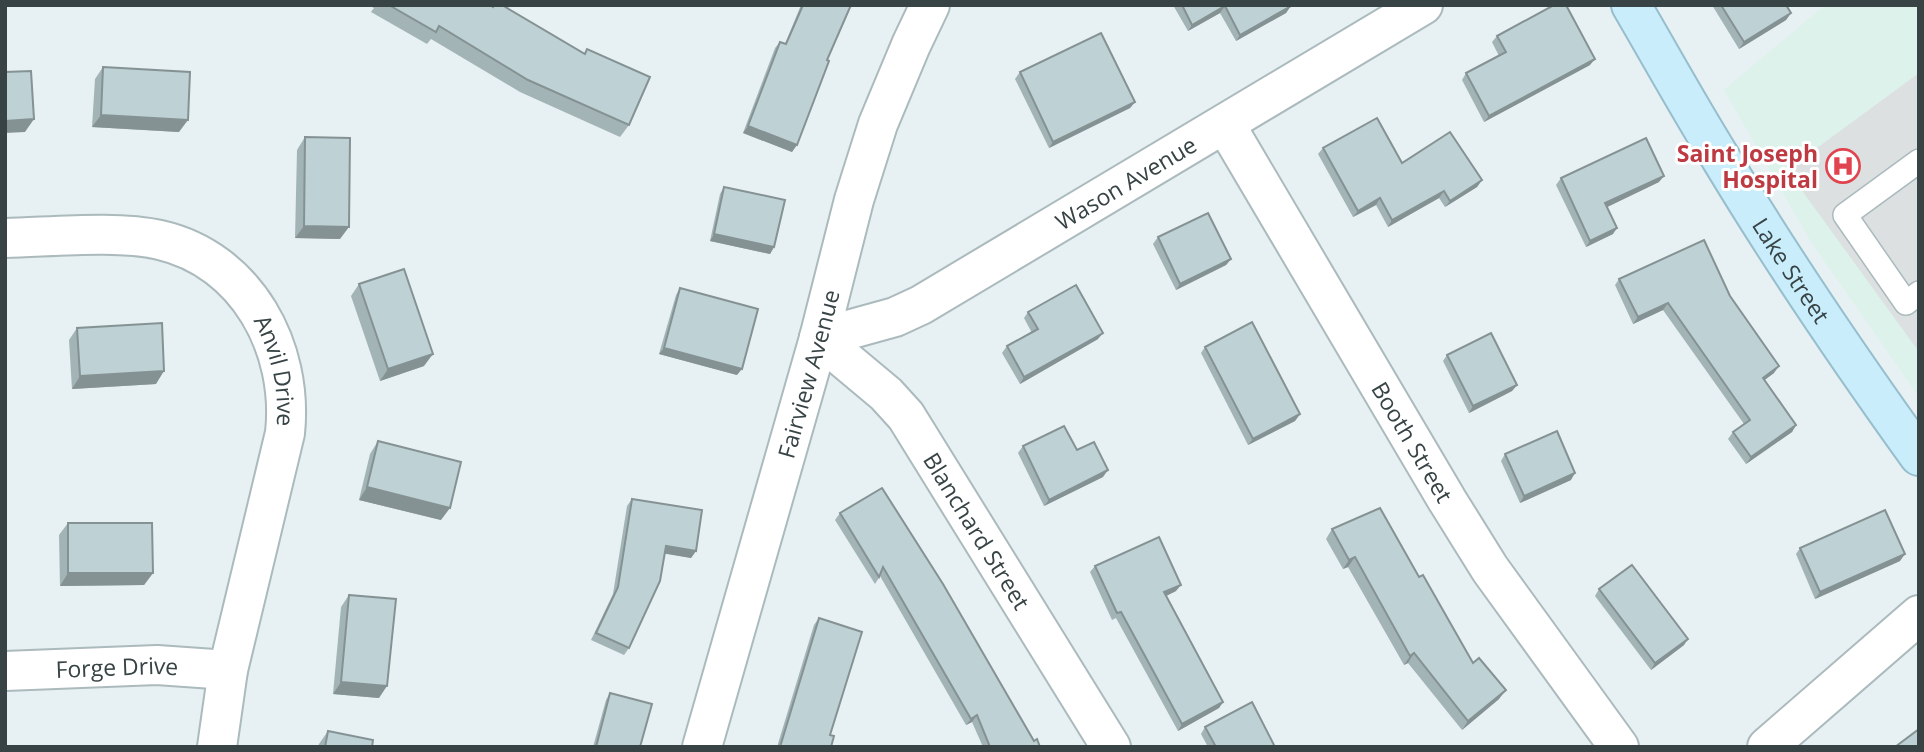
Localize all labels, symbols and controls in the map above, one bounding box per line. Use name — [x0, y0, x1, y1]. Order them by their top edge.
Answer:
street label: Wason Avenue — [1049, 128, 1202, 237]
place label: Saint Joseph Hospital — [1677, 137, 1818, 195]
hospital icon: Saint Joseph Hospital — [1824, 147, 1862, 185]
street label: Lake Street — [1745, 211, 1838, 329]
street label: Fairview Avenue — [769, 286, 847, 462]
street label: Anvil Drive — [247, 309, 302, 427]
street label: Booth Street — [1364, 375, 1461, 508]
street label: Blanchard Street — [916, 446, 1038, 615]
street label: Forge Drive — [55, 649, 179, 685]

